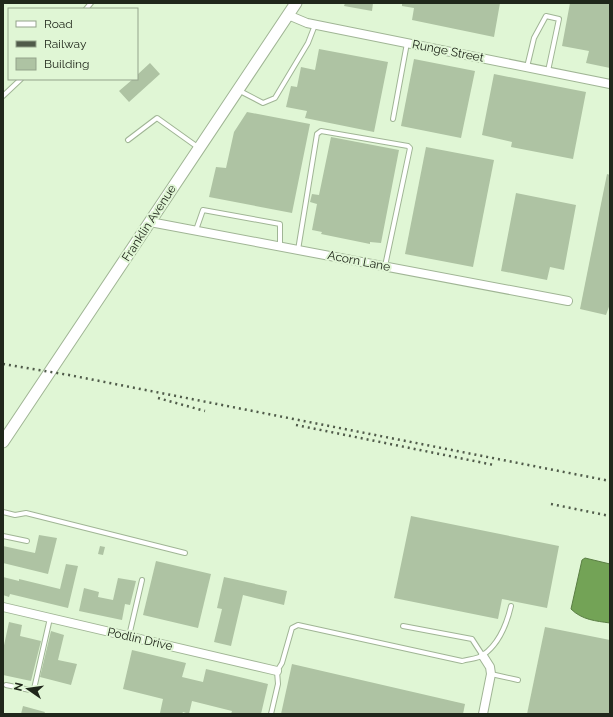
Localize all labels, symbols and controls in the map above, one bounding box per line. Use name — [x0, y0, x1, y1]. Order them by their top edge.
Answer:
legend — [8, 8, 138, 80]
text: Road — [44, 17, 73, 31]
text: Railway — [44, 37, 87, 51]
street label: Runge Street — [411, 37, 485, 65]
text: Building — [44, 57, 90, 71]
street label: Franklin Avenue — [119, 182, 179, 264]
street label: Acorn Lane — [327, 248, 391, 274]
street label: Podlin Drive — [106, 625, 174, 653]
north arrow — [8, 669, 48, 709]
text: N — [11, 681, 26, 692]

